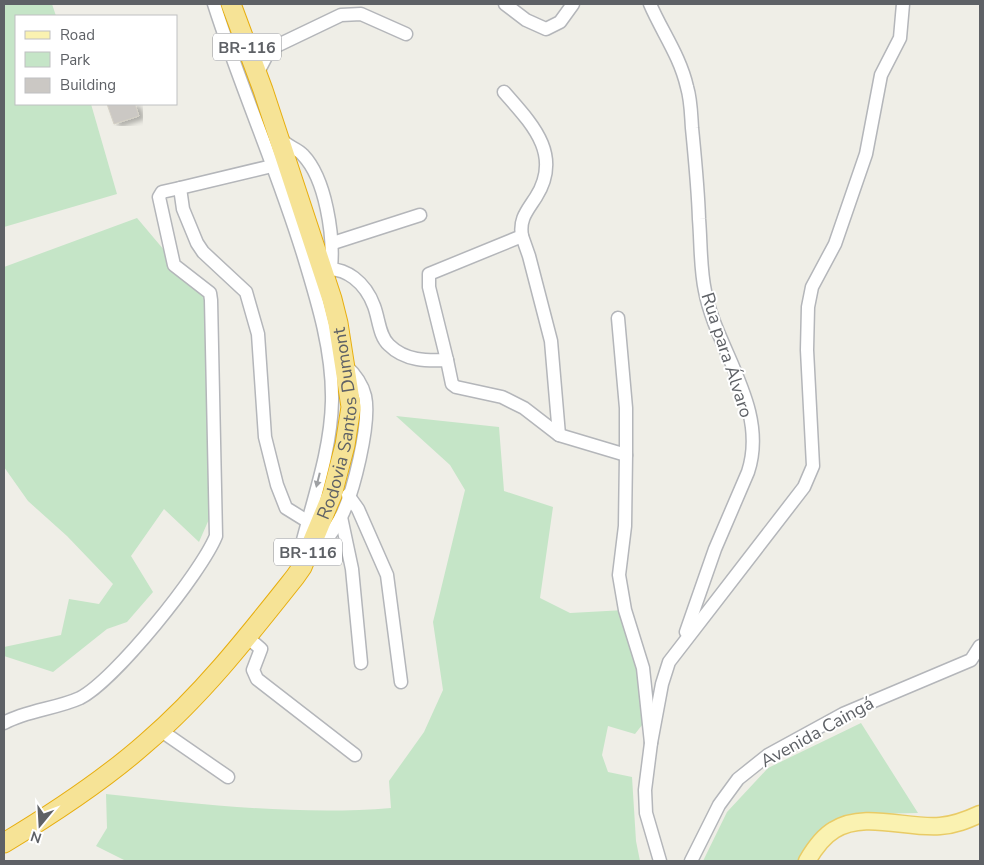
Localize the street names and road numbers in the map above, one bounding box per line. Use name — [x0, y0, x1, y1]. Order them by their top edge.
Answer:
road number: BR-116 — [213, 34, 281, 61]
street label: Rua para Álvaro — [695, 289, 759, 421]
street label: Rodovia Santos Dumont — [311, 325, 363, 523]
road number: BR-116 — [274, 538, 342, 566]
street label: Avenida Caingá — [756, 691, 878, 773]

